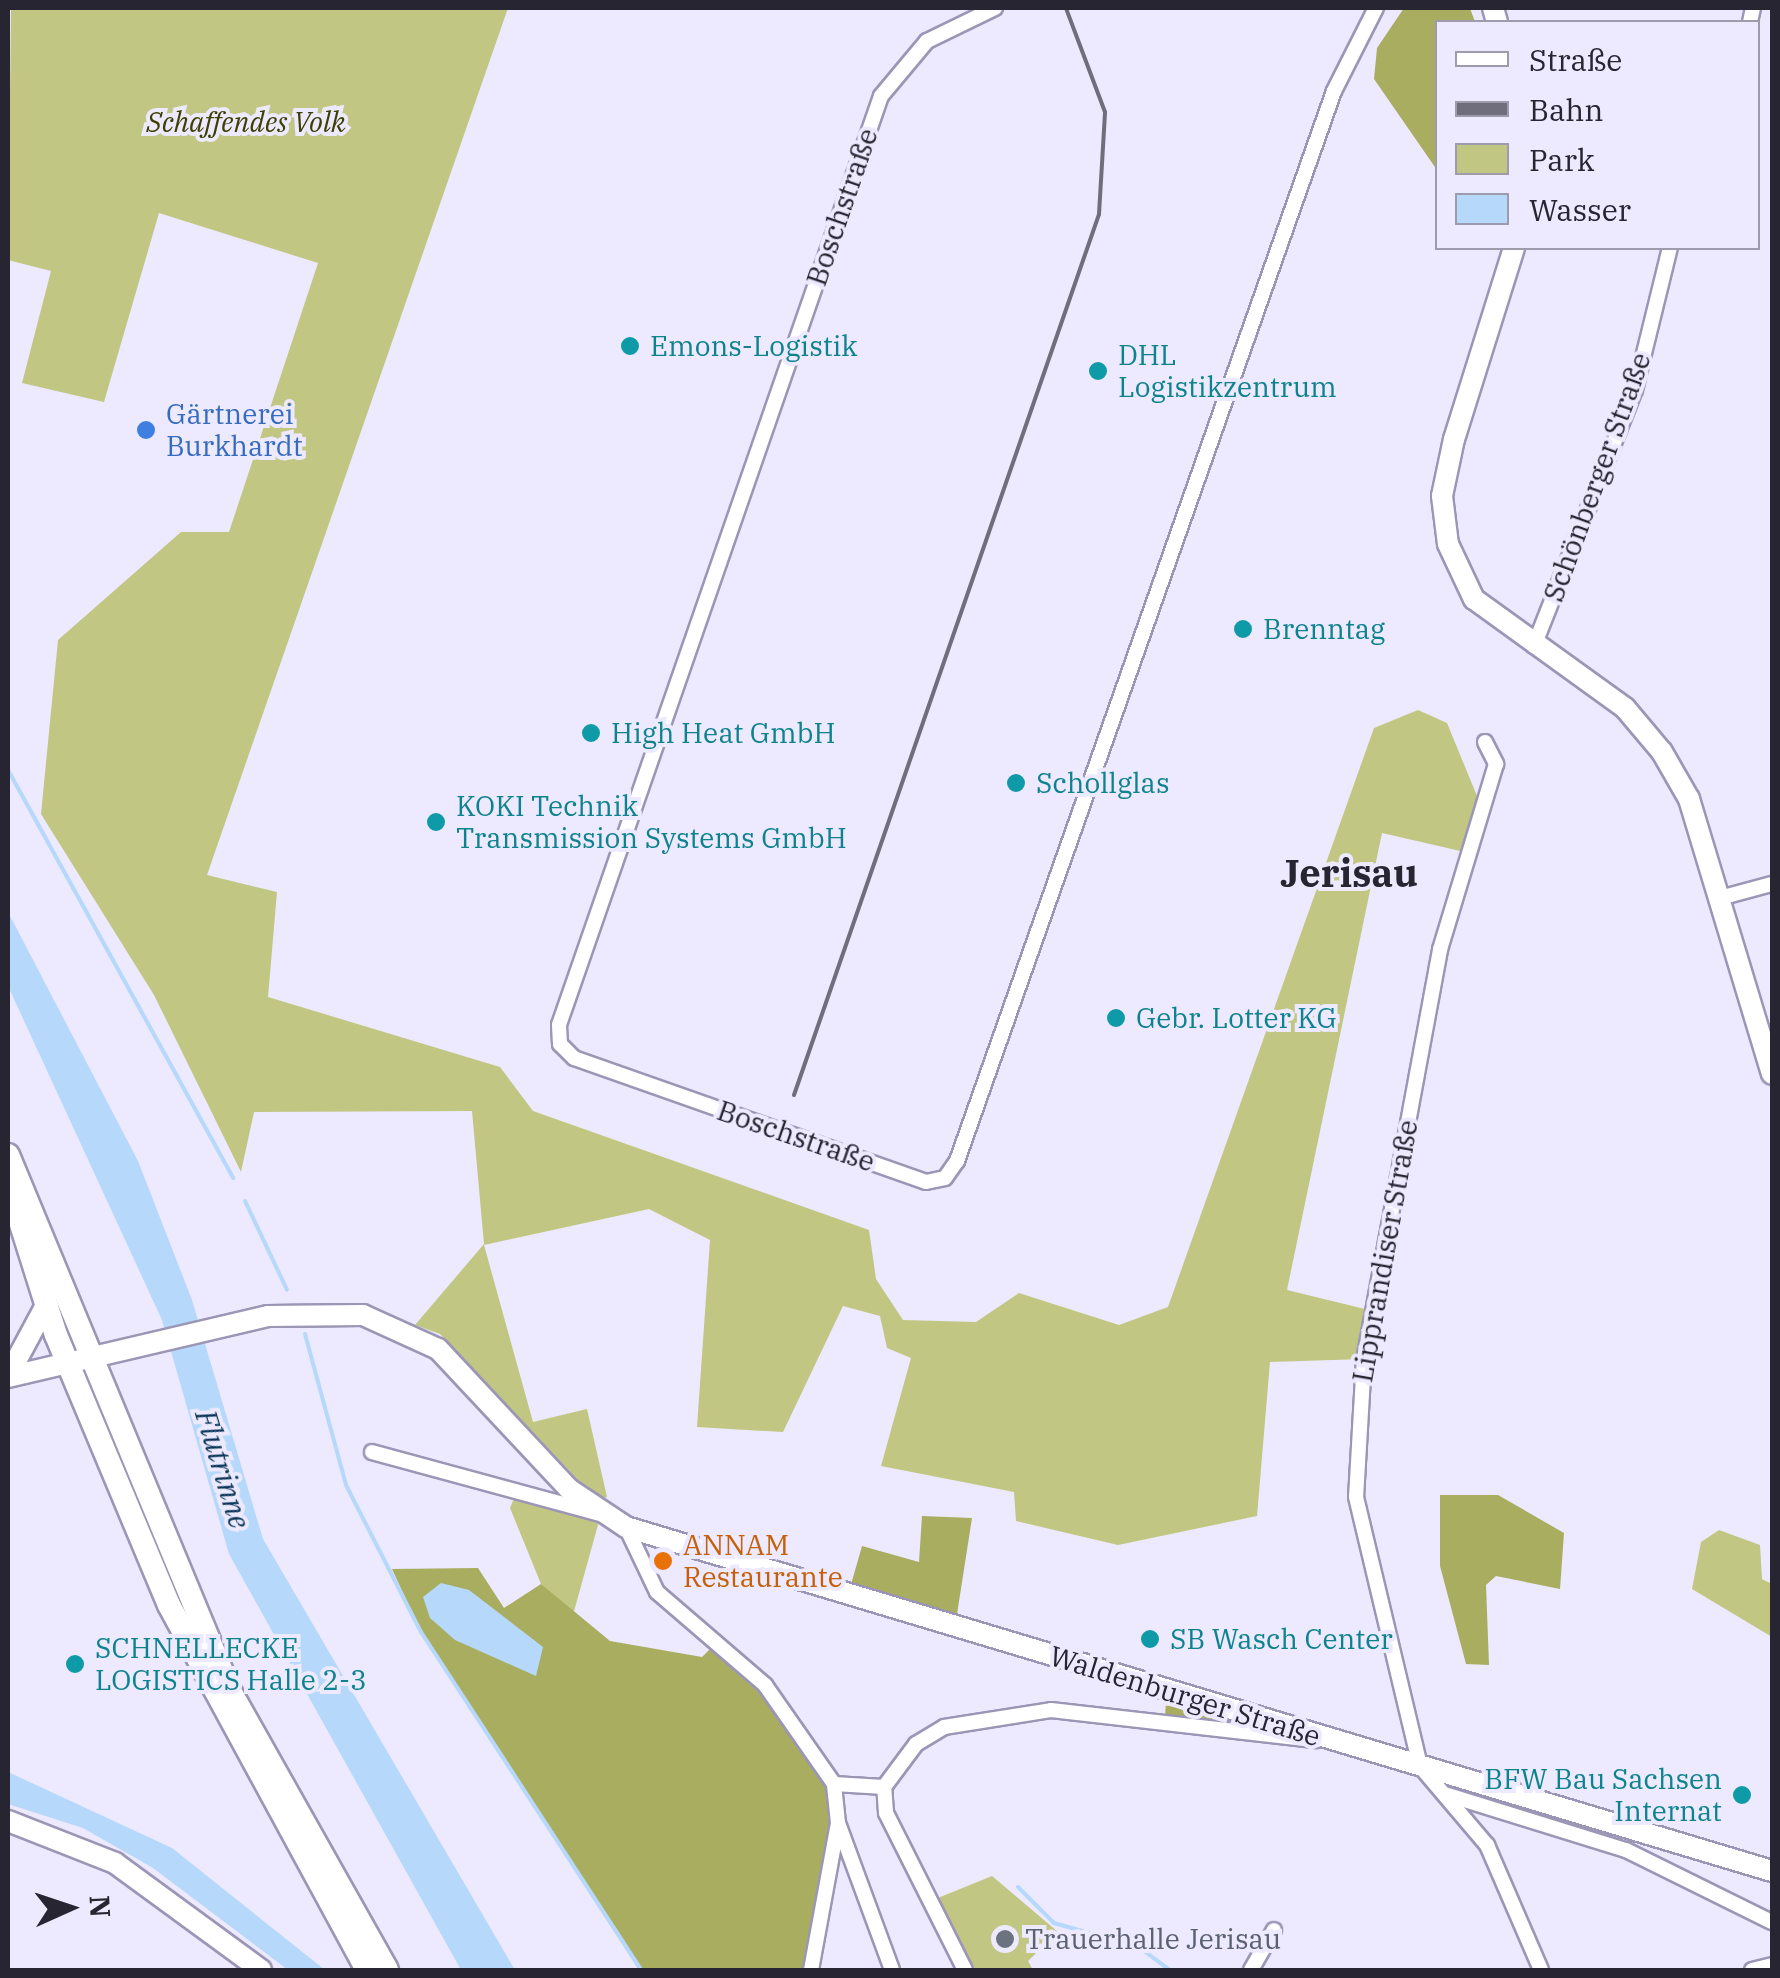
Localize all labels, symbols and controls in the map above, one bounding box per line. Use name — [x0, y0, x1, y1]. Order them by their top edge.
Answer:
legend — [1435, 20, 1760, 250]
text: Straße — [1529, 40, 1622, 79]
text: Bahn — [1529, 90, 1603, 129]
park label: Schaffendes Volk — [146, 105, 346, 139]
street label: Boschstraße — [799, 124, 885, 290]
text: Park — [1529, 140, 1595, 179]
text: Wasser — [1529, 190, 1631, 229]
place label: Emons-Logistik — [650, 329, 858, 363]
marker: Emons-Logistik — [619, 335, 641, 357]
place label: DHL Logistikzentrum — [1118, 338, 1337, 404]
street label: Schönberger Straße — [1536, 348, 1658, 606]
marker: DHL Logistikzentrum — [1087, 360, 1109, 382]
place label: Gärtnerei Burkhardt — [166, 397, 303, 463]
marker: Gärtnerei Burkhardt — [135, 419, 157, 441]
place label: Brenntag — [1263, 612, 1385, 646]
marker: Brenntag — [1232, 618, 1254, 640]
place label: High Heat GmbH — [611, 716, 835, 750]
marker: High Heat GmbH — [580, 722, 602, 744]
place label: Schollglas — [1036, 766, 1170, 800]
marker: Schollglas — [1005, 772, 1027, 794]
place label: KOKI Technik Transmission Systems GmbH — [456, 789, 847, 855]
marker: KOKI Technik Transmission Systems GmbH — [425, 811, 447, 833]
district label: Jerisau — [1280, 850, 1418, 896]
place label: Gebr. Lotter KG — [1136, 1001, 1337, 1035]
marker: Gebr. Lotter KG — [1105, 1007, 1127, 1029]
street label: Boschstraße — [713, 1093, 879, 1179]
street label: Lipprandiser Straße — [1345, 1117, 1425, 1385]
water label: Flutrinne — [188, 1405, 258, 1533]
place label: ANNAM Restaurante — [683, 1528, 843, 1594]
marker: ANNAM Restaurante — [652, 1550, 674, 1572]
place label: SB Wasch Center — [1170, 1622, 1393, 1656]
marker: SB Wasch Center — [1139, 1628, 1161, 1650]
place label: SCHNELLECKE LOGISTICS Halle 2-3 — [95, 1631, 367, 1697]
street label: Waldenburger Straße — [1045, 1639, 1325, 1753]
marker: SCHNELLECKE LOGISTICS Halle 2-3 — [64, 1653, 86, 1675]
place label: BFW Bau Sachsen Internat — [1484, 1762, 1722, 1828]
marker: BFW Bau Sachsen Internat — [1731, 1784, 1753, 1806]
north arrow — [20, 1858, 120, 1958]
text: N — [81, 1894, 120, 1918]
place label: Trauerhalle Jerisau — [1025, 1922, 1281, 1956]
marker: Trauerhalle Jerisau — [994, 1928, 1016, 1950]

